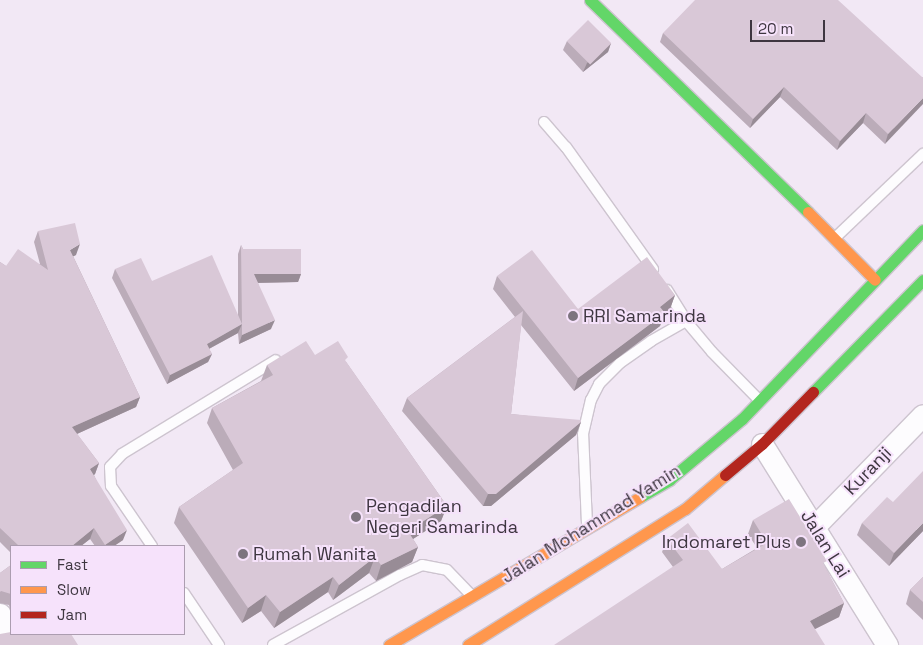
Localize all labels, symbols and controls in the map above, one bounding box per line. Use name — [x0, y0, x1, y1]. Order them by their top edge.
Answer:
scale bar — [753, 10, 828, 42]
text: 20 m — [758, 19, 793, 38]
place label: RRI Samarinda — [583, 305, 706, 327]
marker: RRI Samarinda — [567, 310, 579, 322]
street label: Kuranji — [840, 442, 896, 500]
street label: Jalan Mohammad Yamin — [497, 460, 685, 588]
place label: Pengadilan Negeri Samarinda — [366, 496, 518, 538]
street label: Jalan Lai — [796, 506, 854, 582]
marker: Pengadilan Negeri Samarinda — [350, 511, 362, 523]
place label: Indomaret Plus — [662, 531, 791, 553]
marker: Indomaret Plus — [795, 536, 807, 548]
place label: Rumah Wanita — [253, 543, 377, 565]
legend — [10, 545, 185, 635]
marker: Rumah Wanita — [237, 548, 249, 560]
text: Fast — [57, 555, 88, 574]
text: Slow — [57, 580, 91, 599]
text: Jam — [57, 605, 87, 624]

